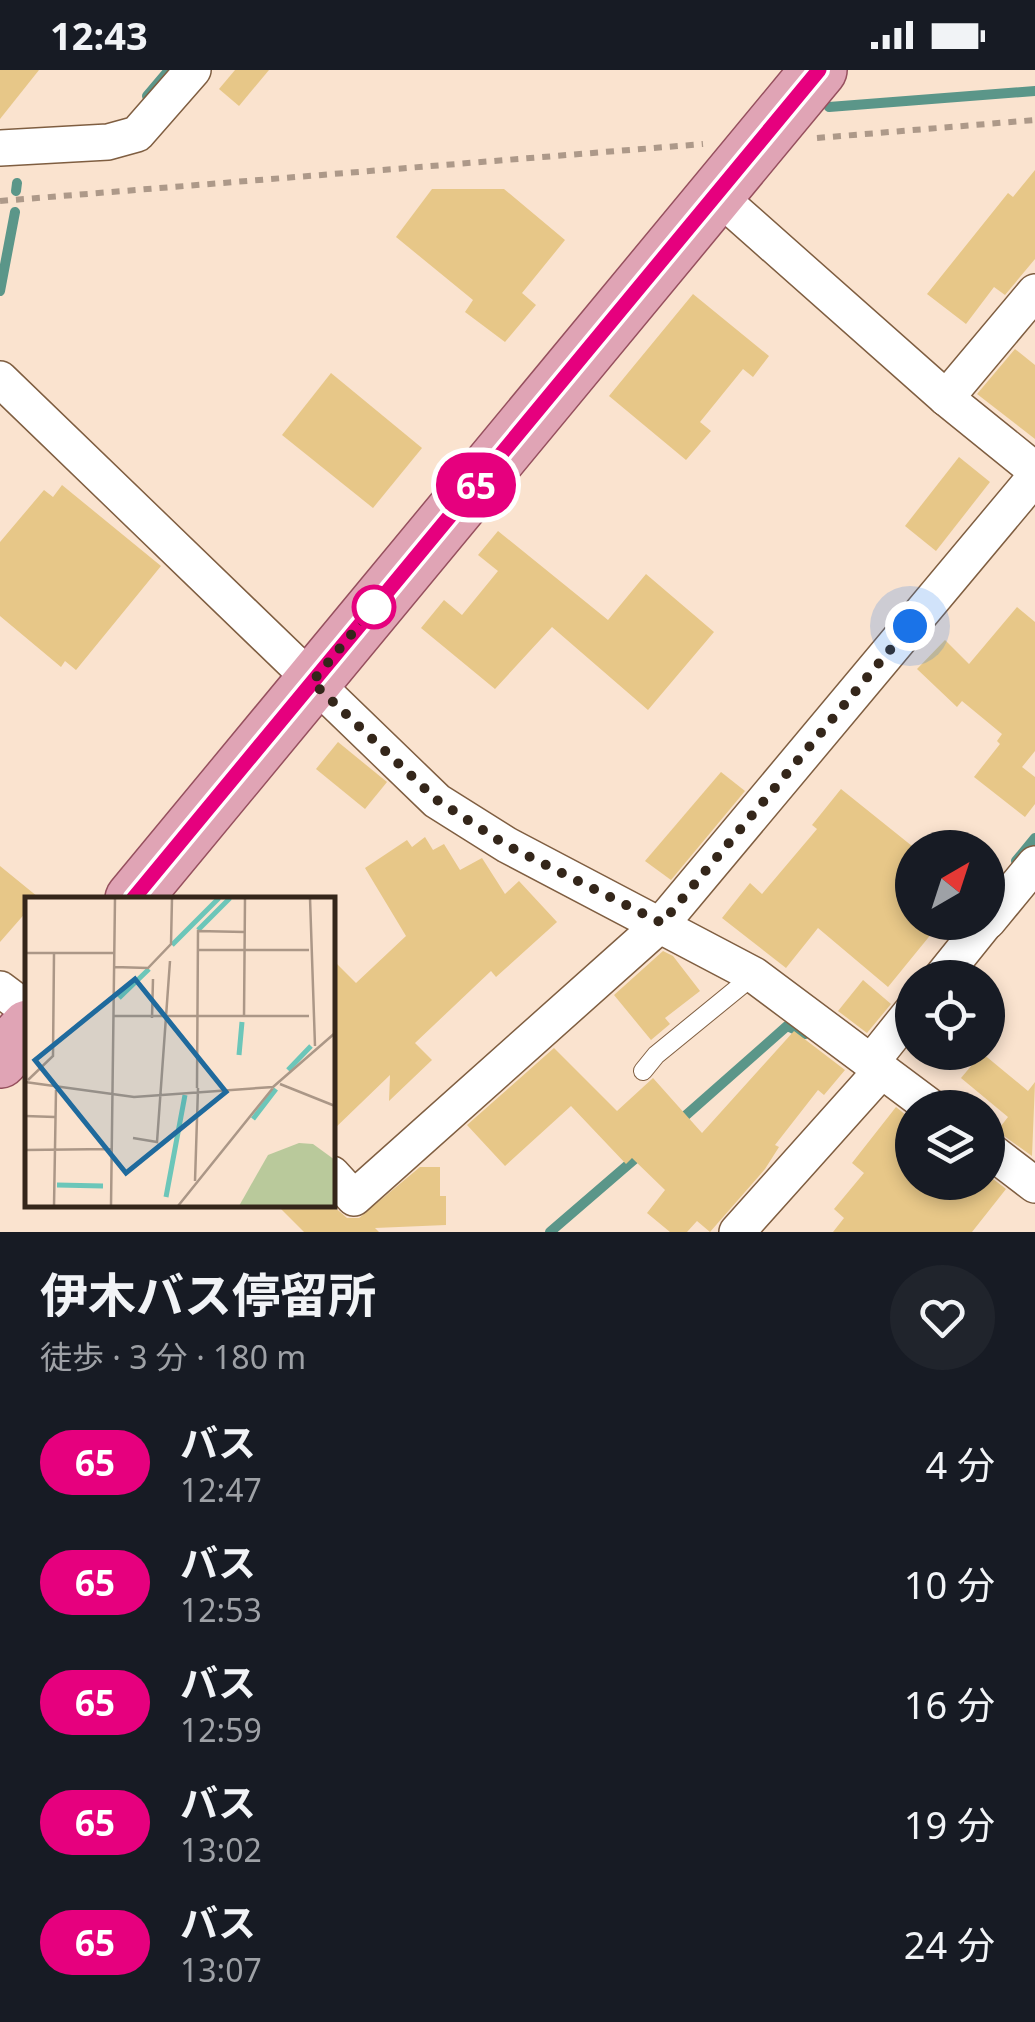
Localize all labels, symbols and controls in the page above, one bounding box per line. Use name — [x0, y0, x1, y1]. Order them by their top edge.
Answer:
text: 12:43 — [50, 9, 148, 61]
line badge: 65 — [431, 452, 521, 518]
text: 65 — [456, 462, 496, 509]
unlabelled marker — [353, 586, 395, 628]
your location — [885, 601, 935, 651]
north arrow — [895, 830, 1005, 940]
map controls — [895, 830, 1005, 1200]
inset map — [25, 897, 335, 1207]
button: locate — [895, 960, 1005, 1070]
button: layers — [895, 1090, 1005, 1200]
text: 伊木バス停留所 — [40, 1262, 376, 1327]
button: heart — [890, 1265, 995, 1370]
text: 徒歩 · 3 分 · 180 m — [40, 1335, 306, 1378]
text: バス — [180, 1416, 256, 1468]
text: 4 分 — [925, 1438, 995, 1490]
text: 65 — [75, 1439, 115, 1486]
text: 12:47 — [180, 1468, 262, 1511]
text: バス — [180, 1536, 256, 1588]
text: 10 分 — [904, 1558, 995, 1610]
text: 65 — [75, 1559, 115, 1606]
text: 12:53 — [180, 1588, 262, 1631]
text: バス — [180, 1656, 256, 1708]
text: 16 分 — [904, 1678, 995, 1730]
text: 65 — [75, 1679, 115, 1726]
text: 12:59 — [180, 1708, 262, 1751]
text: バス — [180, 1776, 256, 1828]
text: 19 分 — [904, 1798, 995, 1850]
text: 65 — [75, 1799, 115, 1846]
text: 13:02 — [180, 1828, 262, 1871]
text: バス — [180, 1896, 256, 1948]
text: 24 分 — [904, 1918, 995, 1970]
text: 65 — [75, 1919, 115, 1966]
text: 13:07 — [180, 1948, 262, 1991]

